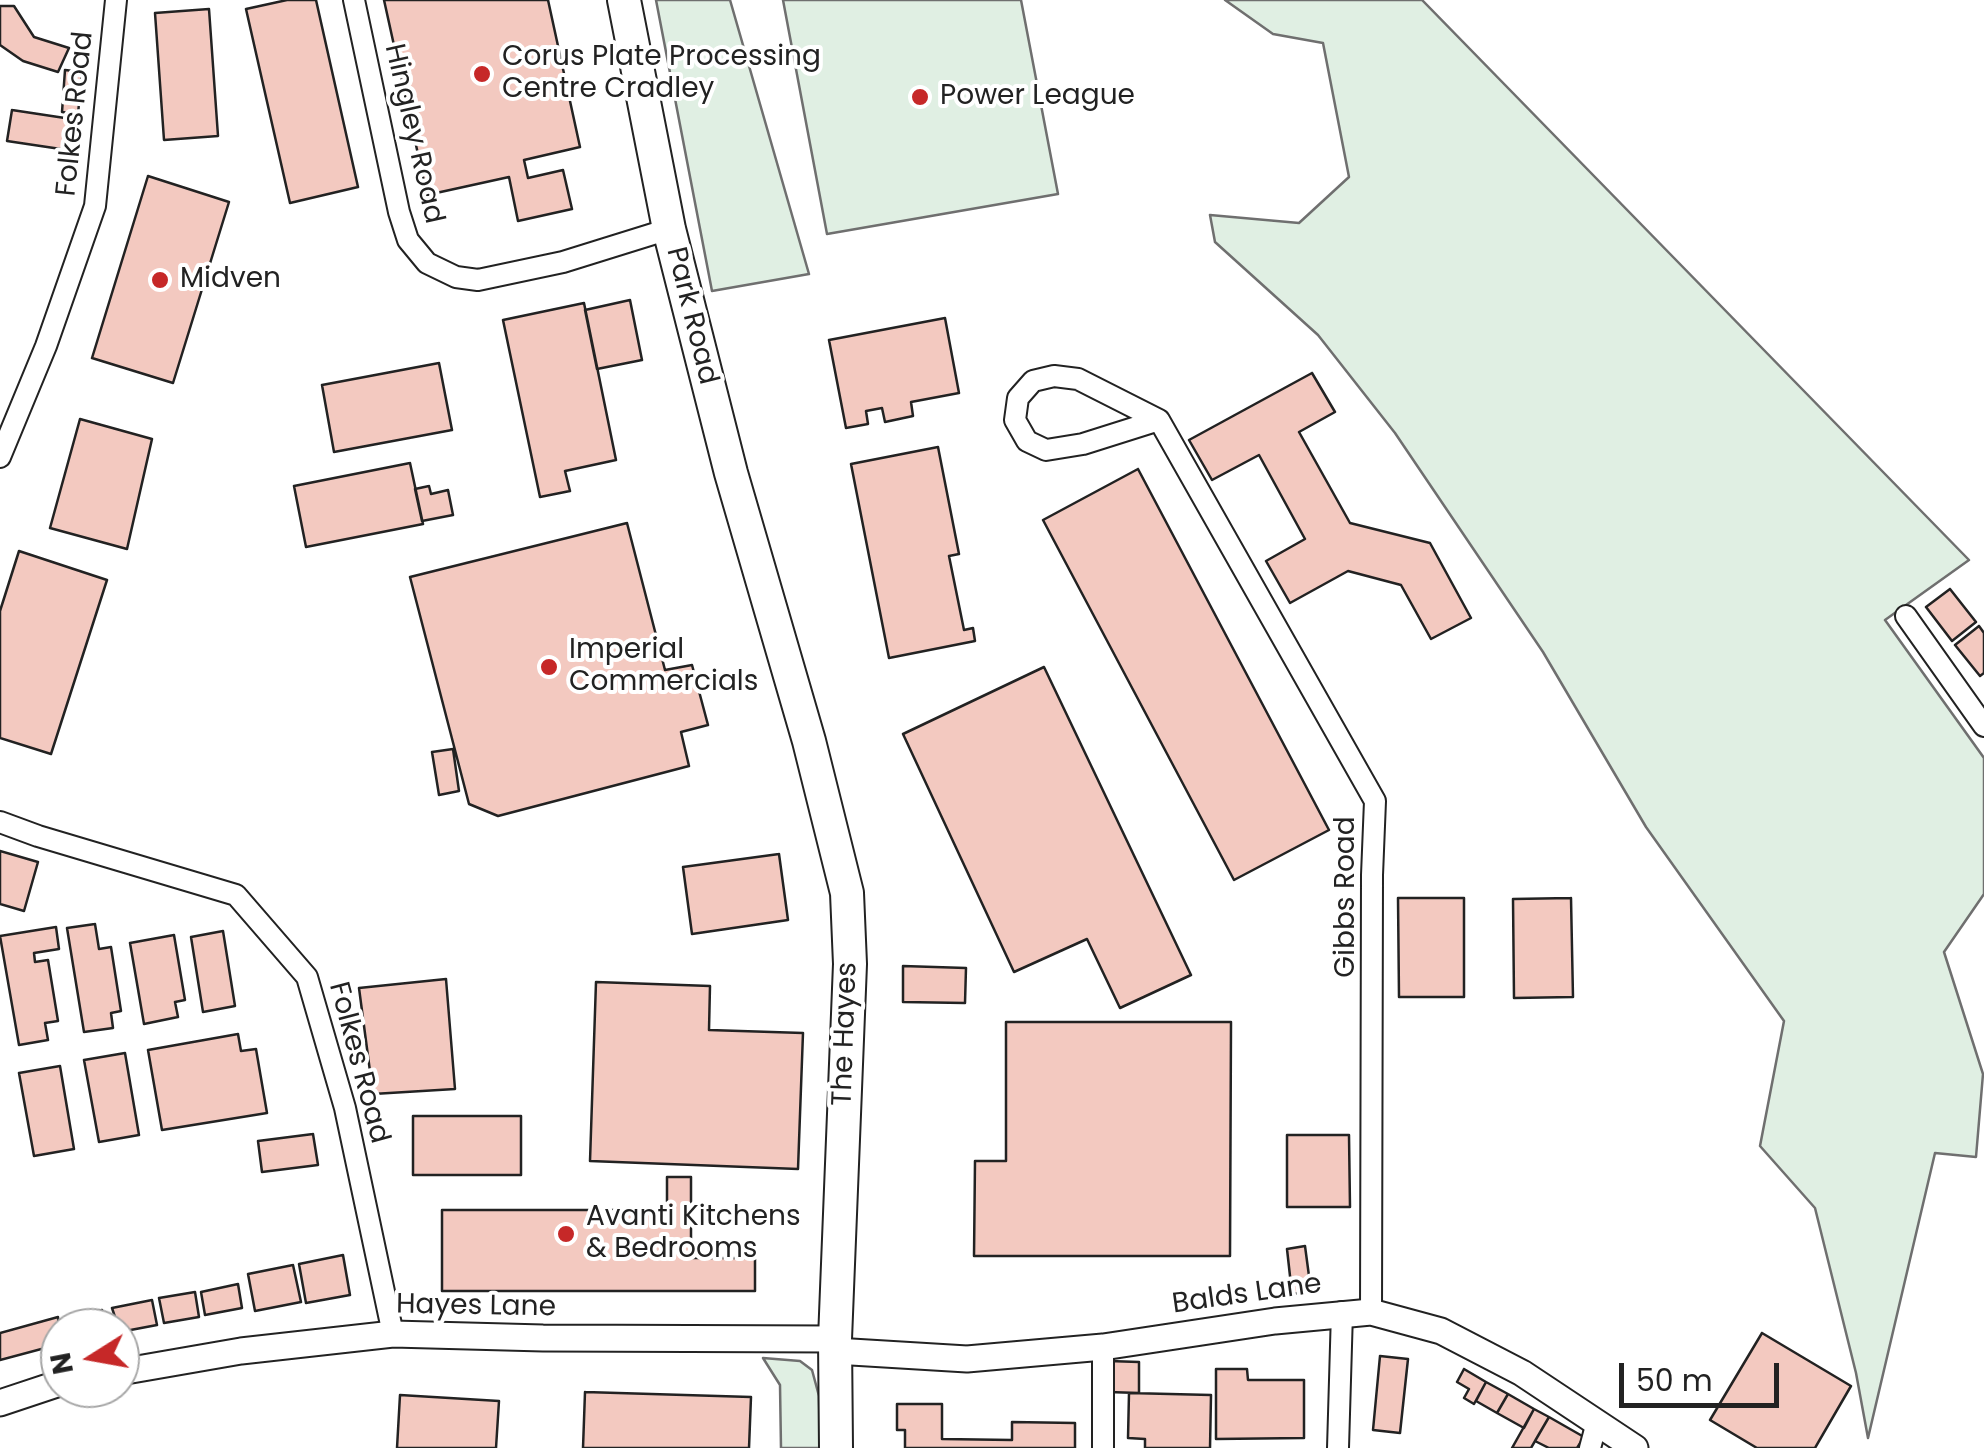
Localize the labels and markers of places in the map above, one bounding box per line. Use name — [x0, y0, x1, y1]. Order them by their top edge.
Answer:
place label: Corus Plate Processing Centre Cradley — [502, 41, 821, 107]
marker: Corus Plate Processing Centre Cradley — [471, 63, 493, 85]
place label: Power League — [940, 80, 1135, 114]
marker: Power League — [909, 86, 931, 108]
place label: Midven — [180, 263, 281, 297]
marker: Midven — [149, 269, 171, 291]
place label: Imperial Commercials — [569, 634, 758, 700]
marker: Imperial Commercials — [538, 656, 560, 678]
place label: Avanti Kitchens & Bedrooms — [586, 1201, 801, 1267]
marker: Avanti Kitchens & Bedrooms — [555, 1223, 577, 1245]

